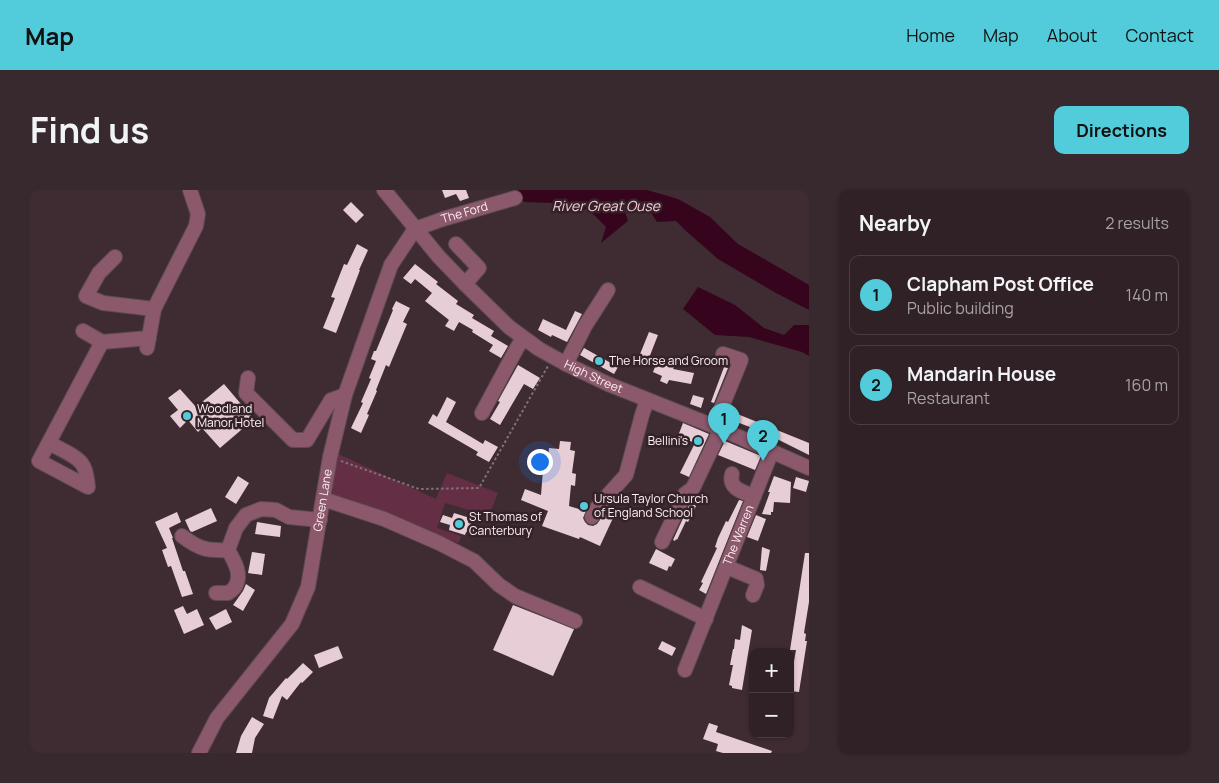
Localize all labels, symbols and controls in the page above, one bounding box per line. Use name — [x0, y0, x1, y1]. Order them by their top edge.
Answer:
text: Map — [25, 19, 74, 52]
text: Home — [906, 23, 955, 47]
text: Map — [983, 23, 1019, 47]
text: About — [1047, 23, 1097, 47]
text: Contact — [1125, 23, 1194, 47]
text: Find us — [30, 106, 149, 154]
button: Directions — [1054, 106, 1189, 154]
water label: River Great Ouse — [552, 196, 661, 215]
street label: The Ford — [439, 197, 490, 227]
text: Nearby — [859, 209, 931, 237]
text: 2 results — [1105, 212, 1169, 234]
text: Clapham Post Office — [907, 271, 1094, 297]
text: 1 — [872, 284, 880, 306]
text: 140 m — [1126, 284, 1168, 306]
text: Public building — [907, 297, 1014, 319]
place label: The Horse and Groom — [609, 352, 728, 369]
street label: High Street — [561, 355, 626, 397]
marker: The Horse and Groom — [593, 355, 605, 367]
text: Mandarin House — [907, 361, 1056, 387]
text: 2 — [871, 374, 881, 396]
text: 160 m — [1125, 374, 1168, 396]
text: Restaurant — [907, 387, 990, 409]
place label: Woodland Manor Hotel — [197, 400, 264, 431]
pin: 1 — [708, 403, 740, 444]
marker: Woodland Manor Hotel — [181, 410, 193, 422]
pin: 2 — [747, 420, 779, 461]
place label: Bellini's — [648, 432, 688, 449]
marker: Bellini's — [692, 435, 704, 447]
your location — [527, 449, 553, 475]
street label: Green Lane — [309, 468, 336, 533]
place label: Ursula Taylor Church of England School — [594, 490, 708, 521]
marker: Ursula Taylor Church of England School — [578, 500, 590, 512]
street label: The Warren — [718, 502, 758, 568]
place label: St Thomas of Canterbury — [469, 508, 543, 539]
marker: St Thomas of Canterbury — [453, 518, 465, 530]
map controls — [749, 648, 794, 738]
button: + — [749, 648, 794, 693]
button: − — [749, 693, 794, 738]

